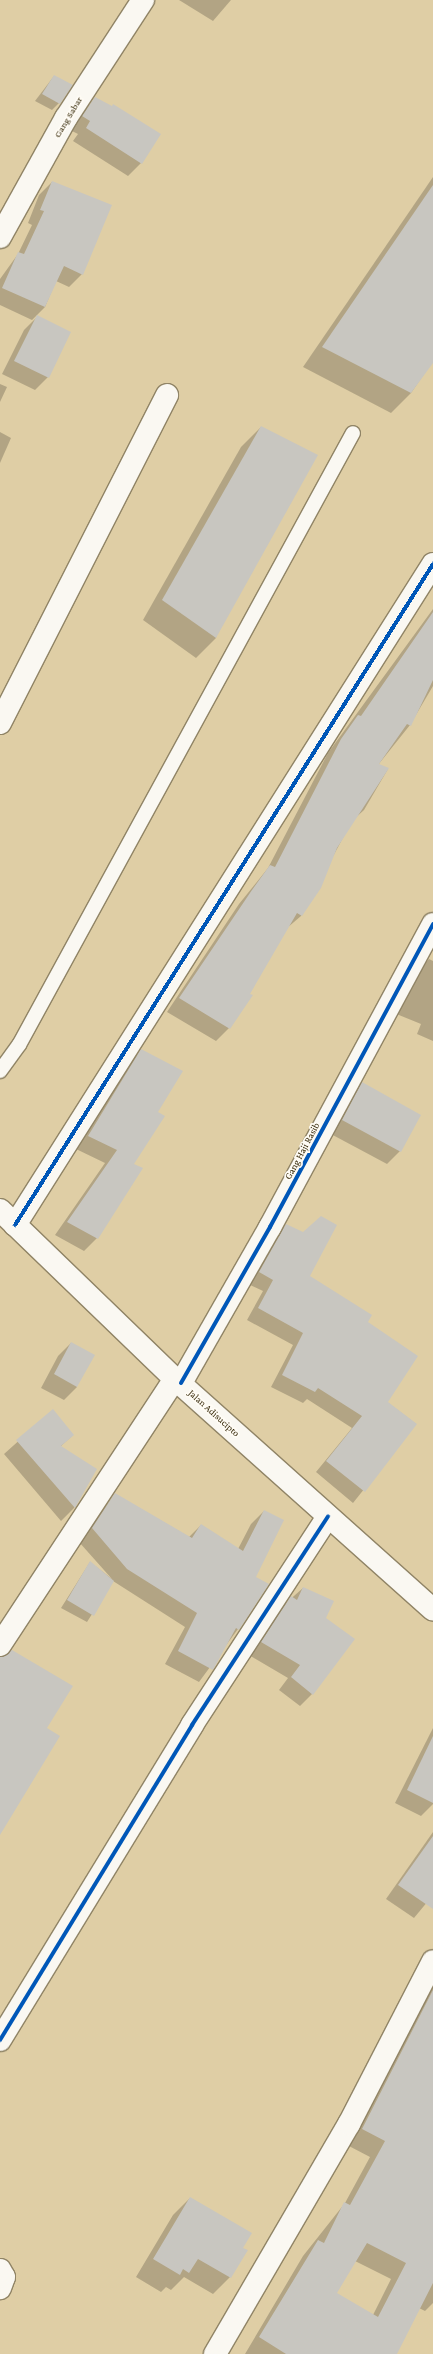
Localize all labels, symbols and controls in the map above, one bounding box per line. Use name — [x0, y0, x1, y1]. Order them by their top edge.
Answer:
street label: Gang Sabar — [51, 94, 85, 140]
street label: Gang Haji Rasib — [282, 1120, 322, 1182]
street label: Jalan Adisucipto — [186, 1387, 242, 1439]

